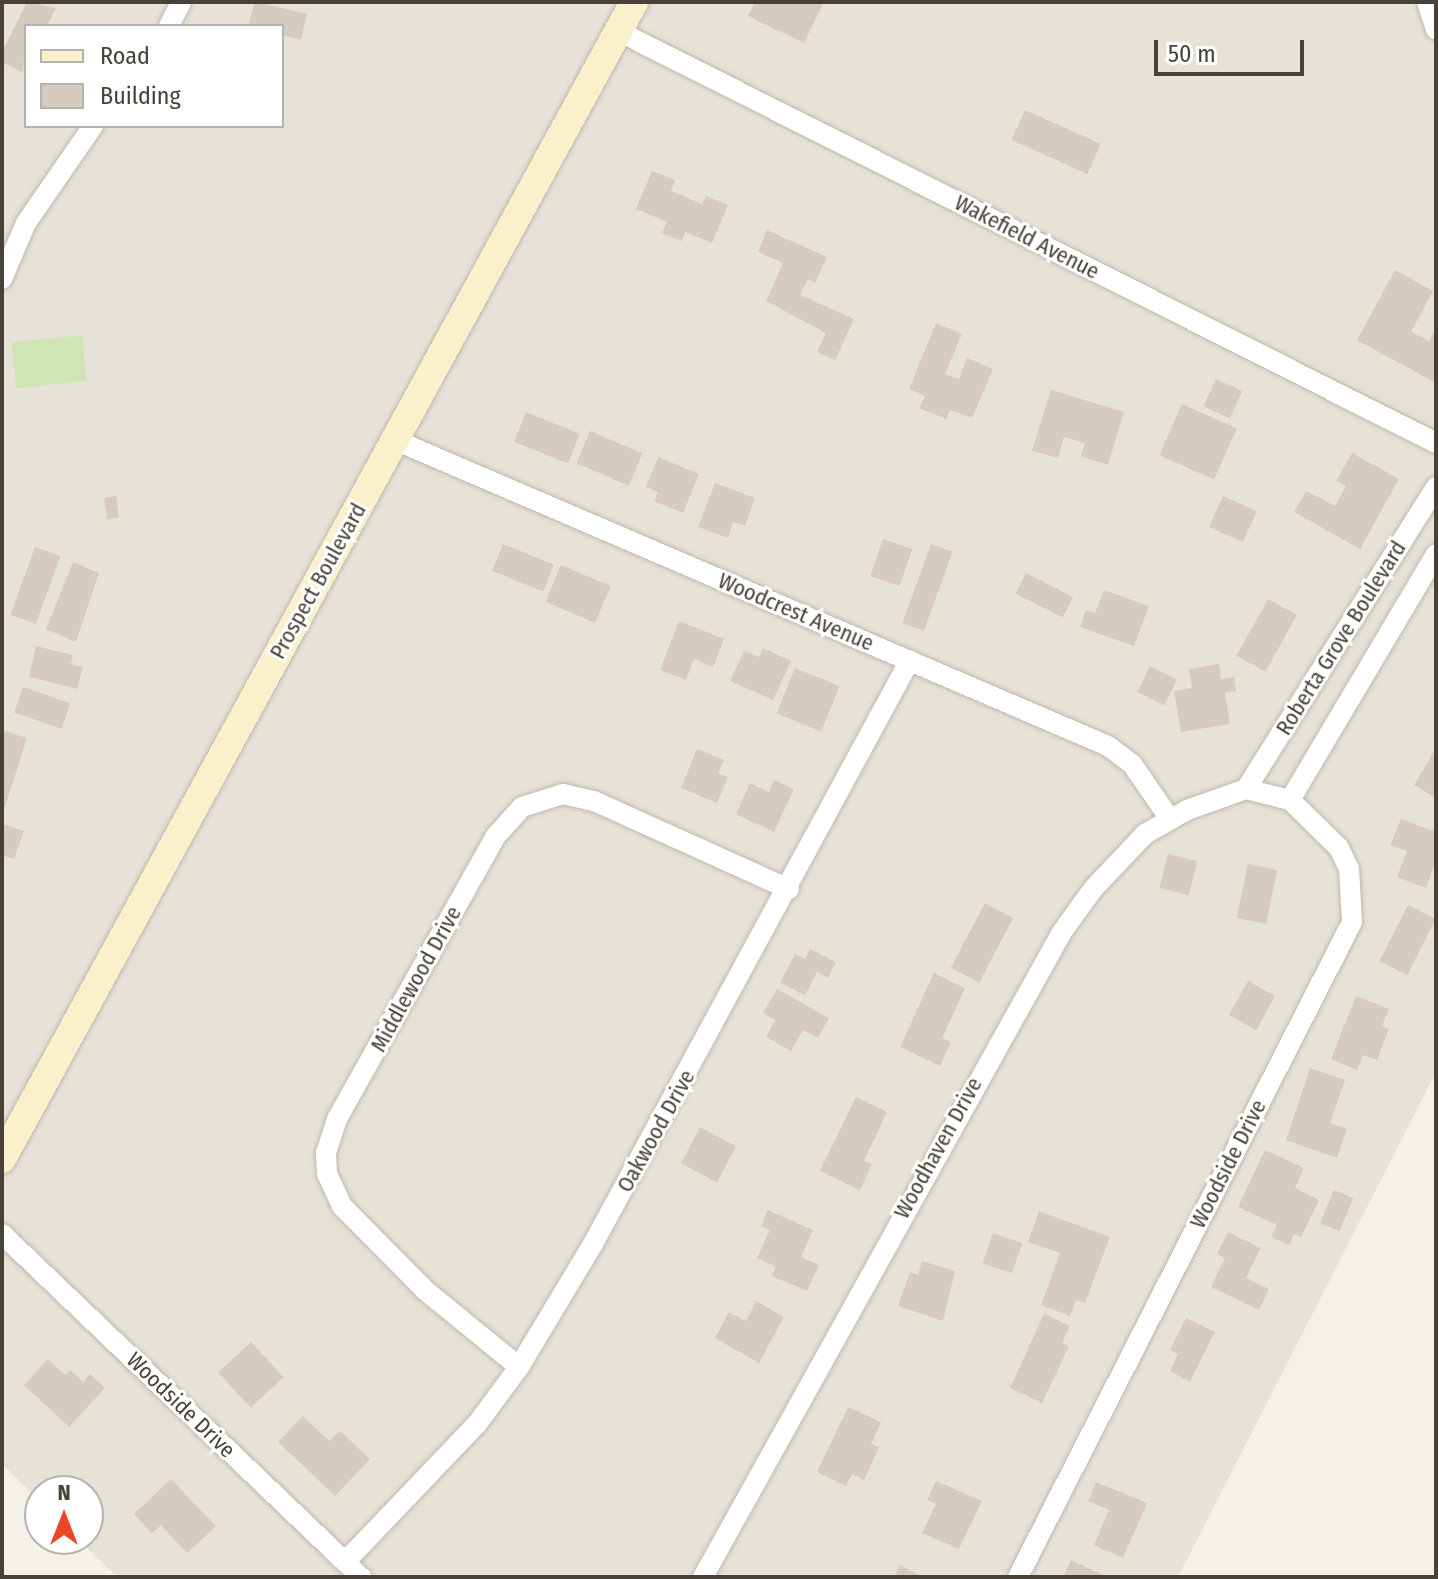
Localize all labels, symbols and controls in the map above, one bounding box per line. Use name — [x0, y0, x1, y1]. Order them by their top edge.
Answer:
legend — [24, 24, 284, 128]
scale bar — [1158, 24, 1308, 74]
text: 50 m — [1168, 40, 1216, 68]
text: Road — [100, 42, 150, 70]
text: Building — [100, 82, 181, 110]
street label: Wakefield Avenue — [950, 189, 1104, 285]
street label: Prospect Boulevard — [264, 498, 372, 664]
street label: Roberta Grove Boulevard — [1270, 536, 1412, 740]
street label: Woodcrest Avenue — [714, 567, 878, 657]
street label: Middlewood Drive — [365, 902, 467, 1056]
street label: Oakwood Drive — [612, 1065, 700, 1197]
street label: Woodhaven Drive — [888, 1073, 988, 1223]
street label: Woodside Drive — [1184, 1095, 1272, 1233]
street label: Woodside Drive — [121, 1347, 241, 1463]
north arrow — [24, 1475, 104, 1555]
text: N — [57, 1479, 71, 1506]

